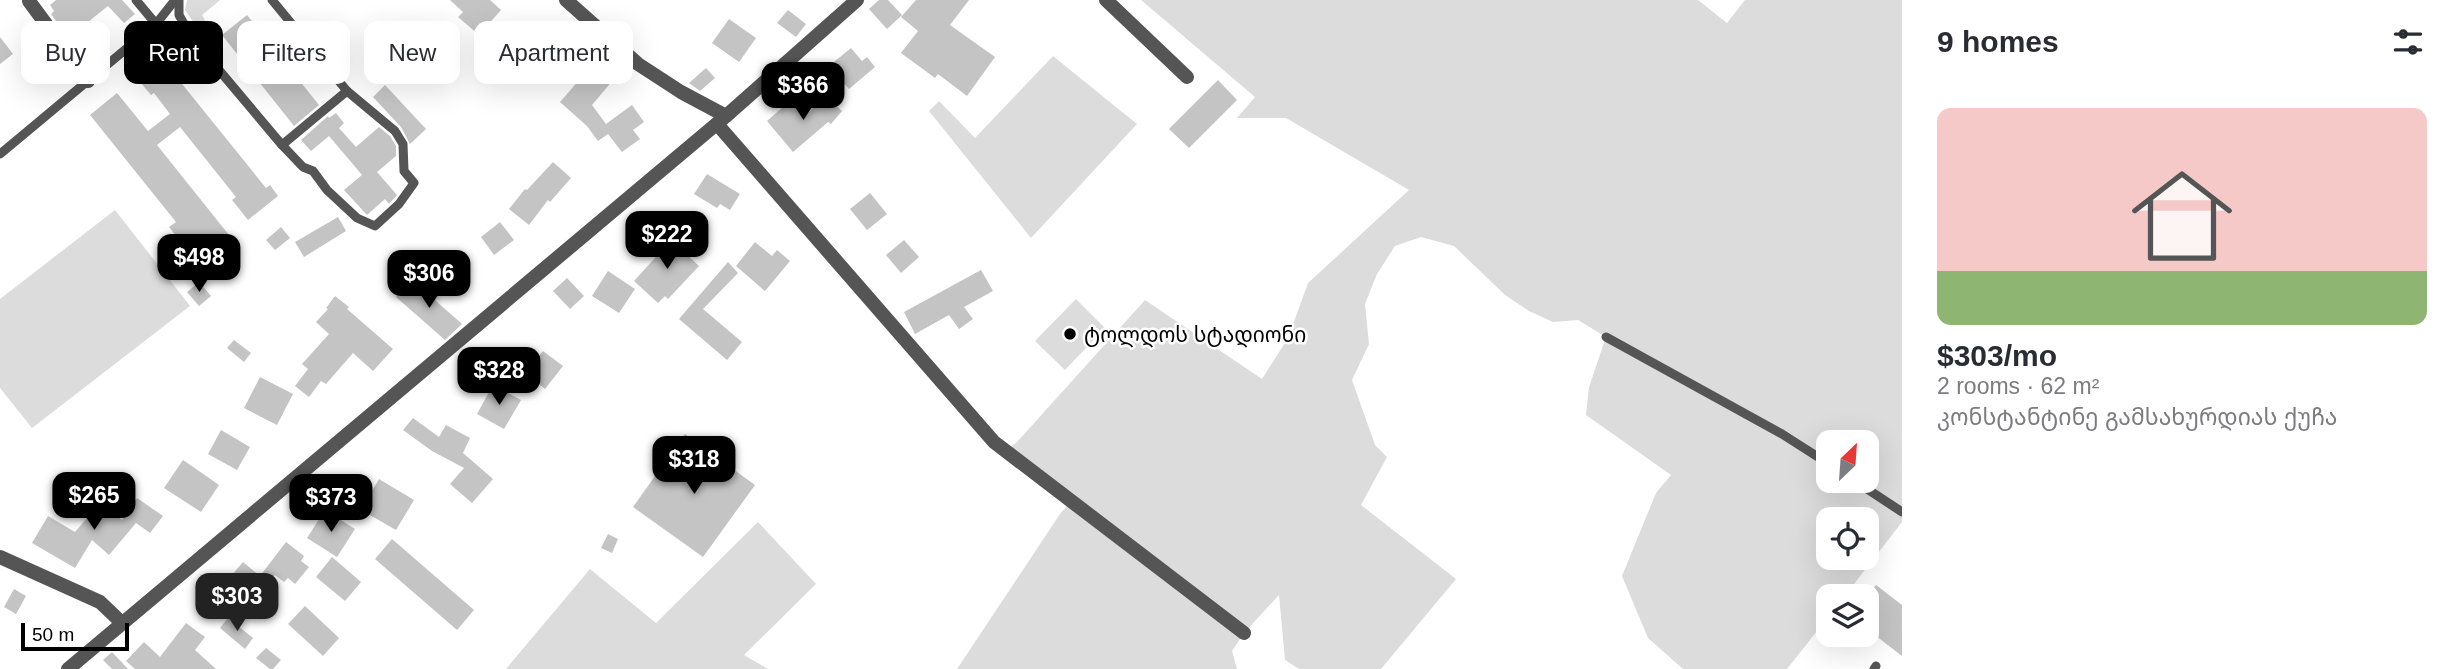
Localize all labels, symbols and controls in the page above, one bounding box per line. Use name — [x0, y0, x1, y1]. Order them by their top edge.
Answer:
chip: Buy — [21, 21, 110, 84]
chip: Rent — [124, 21, 223, 84]
chip: Filters — [237, 21, 350, 84]
chip: New — [364, 21, 460, 84]
chip: Apartment — [474, 21, 633, 84]
icon: filters — [2389, 23, 2427, 61]
text: 9 homes — [1937, 25, 2059, 58]
pin: $366 — [762, 62, 844, 122]
text: $366 — [777, 72, 829, 98]
icon: home — [2119, 153, 2245, 279]
pin: $222 — [626, 212, 708, 271]
text: $222 — [641, 221, 693, 247]
pin: $498 — [158, 234, 240, 294]
text: $498 — [173, 244, 225, 270]
pin: $306 — [388, 250, 470, 310]
text: $306 — [403, 260, 455, 286]
place label: ტოლდოს სტადიონი — [1084, 323, 1306, 348]
marker: ტოლდოს სტადიონი — [1062, 326, 1078, 342]
text: $303/mo — [1937, 339, 2057, 372]
pin: $328 — [458, 348, 540, 407]
text: $328 — [473, 357, 525, 383]
text: 2 rooms · 62 m² — [1937, 373, 2099, 399]
text: კონსტანტინე გამსახურდიას ქუჩა — [1937, 404, 2338, 430]
north arrow — [1816, 430, 1880, 494]
map controls — [1816, 430, 1879, 647]
pin: $318 — [653, 436, 735, 496]
text: $318 — [668, 446, 720, 472]
pin: $265 — [53, 472, 135, 532]
pin: $373 — [290, 475, 372, 534]
text: $265 — [68, 482, 120, 508]
text: $373 — [305, 484, 357, 510]
button: locate — [1816, 507, 1879, 570]
pin: $303 — [196, 574, 278, 633]
text: $303 — [211, 583, 263, 609]
button: layers — [1816, 584, 1879, 647]
scale bar — [21, 620, 130, 652]
text: 50 m — [32, 624, 74, 645]

